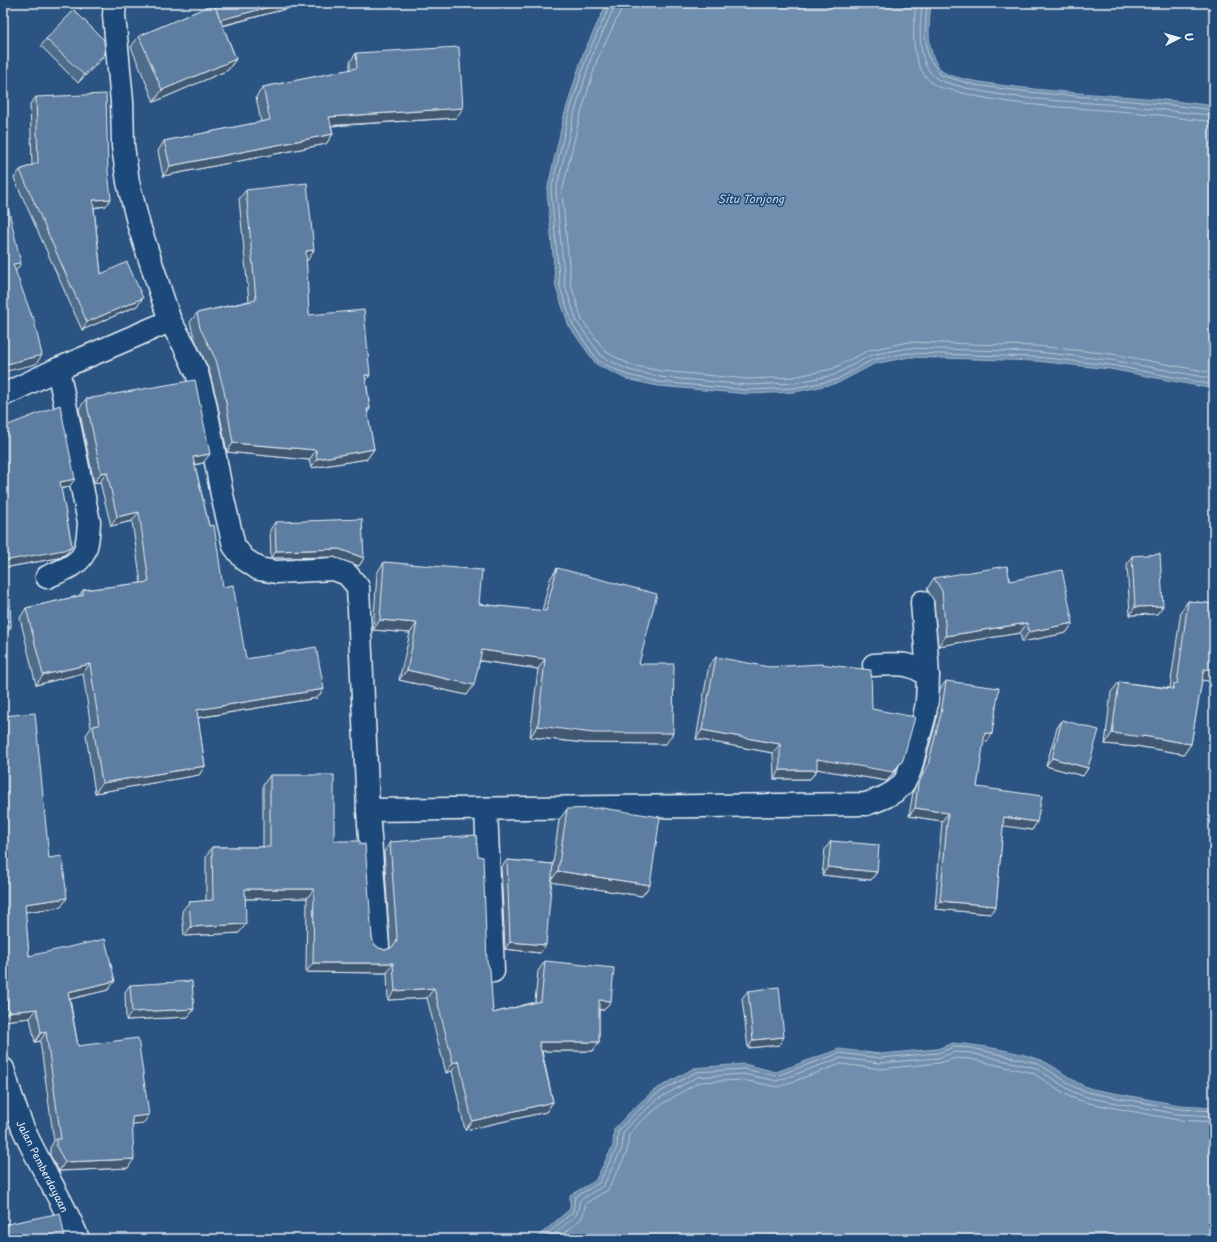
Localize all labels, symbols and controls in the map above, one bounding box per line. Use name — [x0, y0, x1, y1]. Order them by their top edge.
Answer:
north arrow — [1159, 18, 1199, 58]
text: U — [1181, 32, 1198, 42]
water label: Situ Tonjong — [718, 190, 785, 207]
street label: Jalan Pemberdayaan — [13, 1117, 73, 1215]

